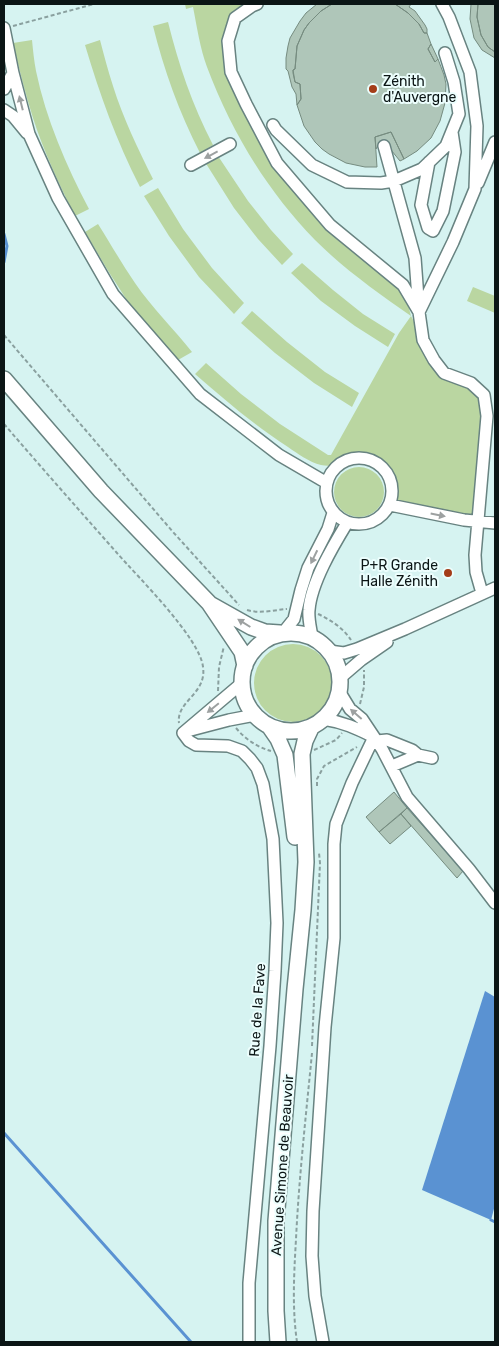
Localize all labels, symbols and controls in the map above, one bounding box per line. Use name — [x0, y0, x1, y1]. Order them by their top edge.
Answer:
place label: Zénith d'Auvergne — [383, 73, 457, 106]
marker: Zénith d'Auvergne — [367, 83, 379, 95]
one-way arrow — [17, 96, 25, 111]
one-way arrow — [204, 151, 218, 159]
one-way arrow — [430, 511, 445, 519]
one-way arrow — [310, 550, 318, 564]
place label: P+R Grande Halle Zénith — [360, 557, 438, 590]
marker: P+R Grande Halle Zénith — [442, 567, 454, 579]
one-way arrow — [237, 618, 251, 628]
one-way arrow — [207, 703, 220, 714]
one-way arrow — [351, 708, 363, 720]
street label: Rue de la Fave — [246, 963, 269, 1057]
street label: Avenue Simone de Beauvoir — [268, 1073, 297, 1256]

